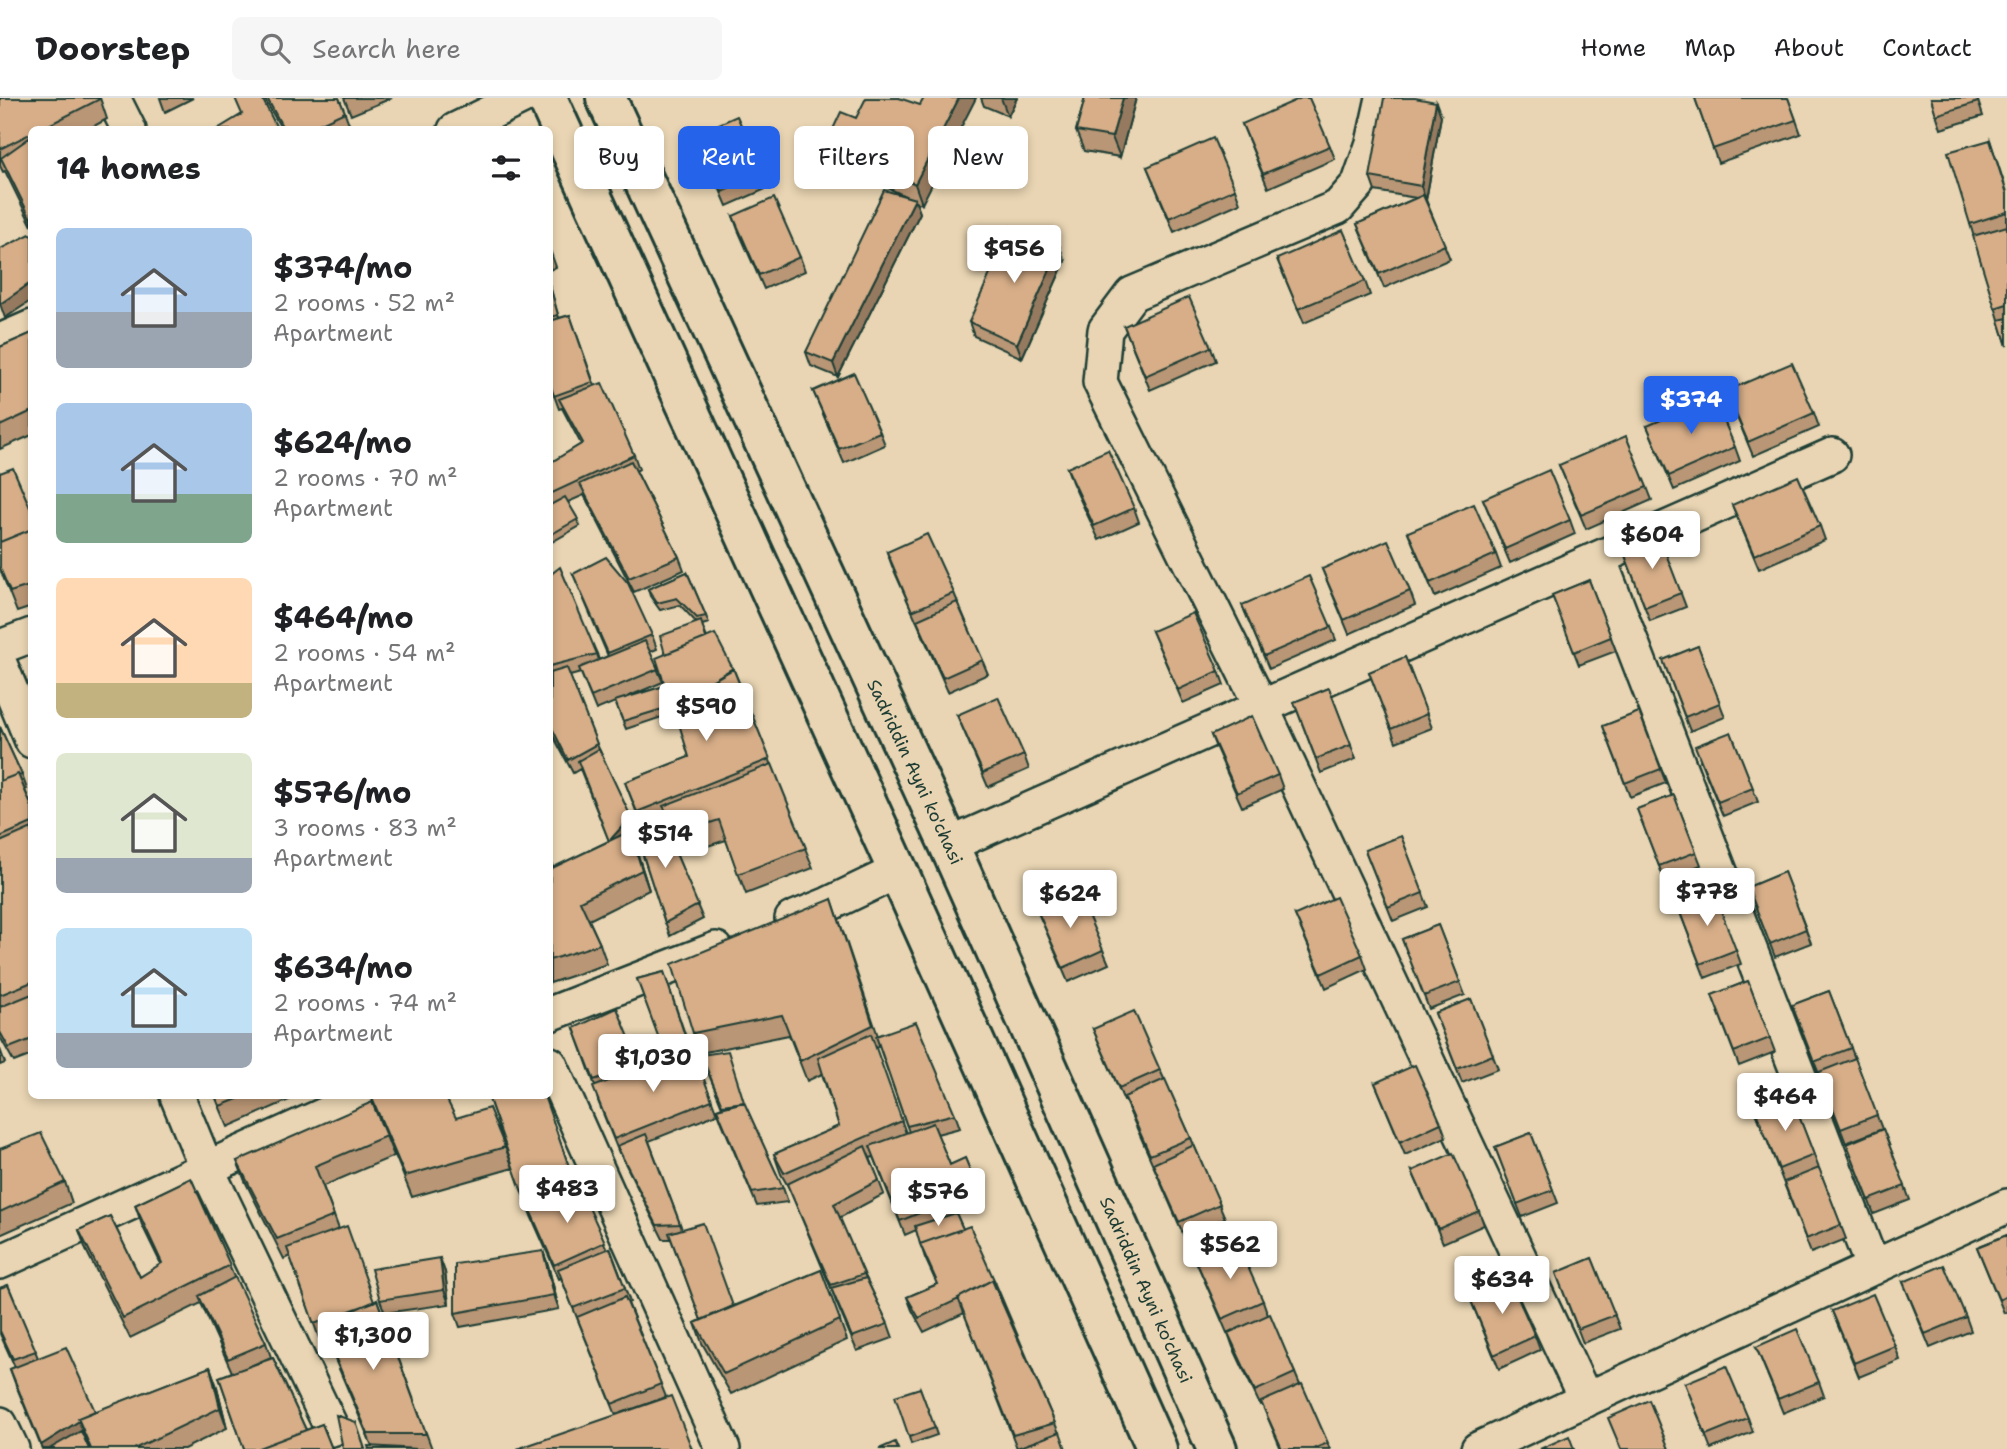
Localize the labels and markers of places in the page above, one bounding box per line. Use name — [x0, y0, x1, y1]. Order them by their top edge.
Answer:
pin: $956 — [973, 226, 1055, 285]
pin: $374 — [1650, 376, 1732, 436]
pin: $604 — [1611, 512, 1693, 571]
pin: $590 — [665, 684, 747, 743]
pin: $514 — [624, 810, 706, 870]
pin: $778 — [1666, 868, 1748, 928]
pin: $624 — [1029, 870, 1111, 930]
pin: $1,030 — [596, 1034, 710, 1094]
pin: $464 — [1744, 1074, 1826, 1133]
pin: $483 — [526, 1166, 608, 1225]
pin: $576 — [897, 1168, 979, 1228]
pin: $562 — [1189, 1222, 1271, 1281]
pin: $634 — [1461, 1256, 1543, 1316]
pin: $1,300 — [316, 1312, 430, 1372]

